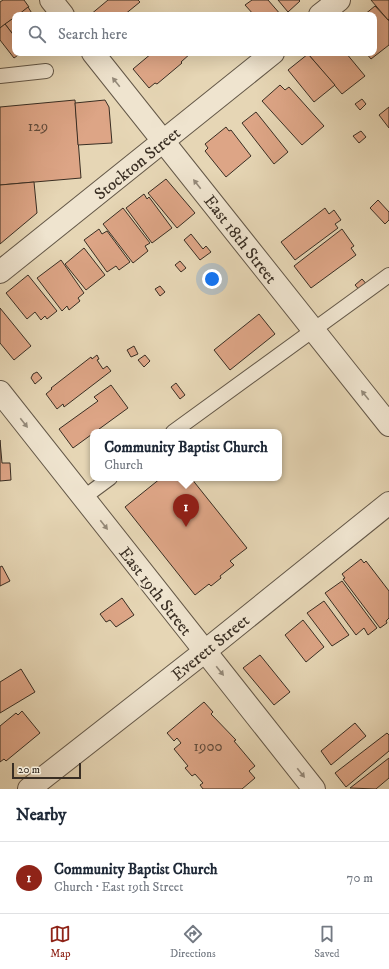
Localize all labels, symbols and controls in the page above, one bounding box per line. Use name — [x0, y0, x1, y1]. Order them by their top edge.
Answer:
search box — [12, 12, 377, 56]
icon: search — [26, 23, 48, 45]
text: Search here — [58, 25, 127, 44]
one-way arrow — [111, 76, 120, 87]
house number: 129 — [28, 117, 48, 136]
street label: Stockton Street — [90, 122, 186, 205]
one-way arrow — [192, 178, 201, 189]
street label: East 18th Street — [199, 191, 282, 289]
your location — [202, 269, 222, 289]
one-way arrow — [360, 389, 369, 400]
one-way arrow — [20, 418, 28, 429]
popup — [90, 429, 282, 481]
text: Community Baptist Church — [104, 438, 268, 457]
text: Church — [104, 457, 143, 473]
pin: 1 — [173, 494, 199, 527]
one-way arrow — [100, 520, 109, 531]
street label: East 19th Street — [114, 543, 197, 641]
street label: Everett Street — [167, 609, 255, 686]
one-way arrow — [215, 666, 224, 677]
house number: 1900 — [193, 737, 223, 756]
scale bar — [12, 761, 81, 780]
text: 20 m — [18, 763, 40, 777]
one-way arrow — [296, 767, 305, 778]
text: Nearby — [16, 804, 66, 826]
text: Community Baptist Church — [54, 860, 218, 879]
text: 1 — [27, 870, 31, 886]
text: 70 m — [347, 870, 373, 886]
text: Church · East 19th Street — [54, 879, 183, 895]
tab: Map — [49, 923, 71, 961]
tab: Directions — [170, 923, 216, 961]
tab: Saved — [314, 923, 340, 961]

